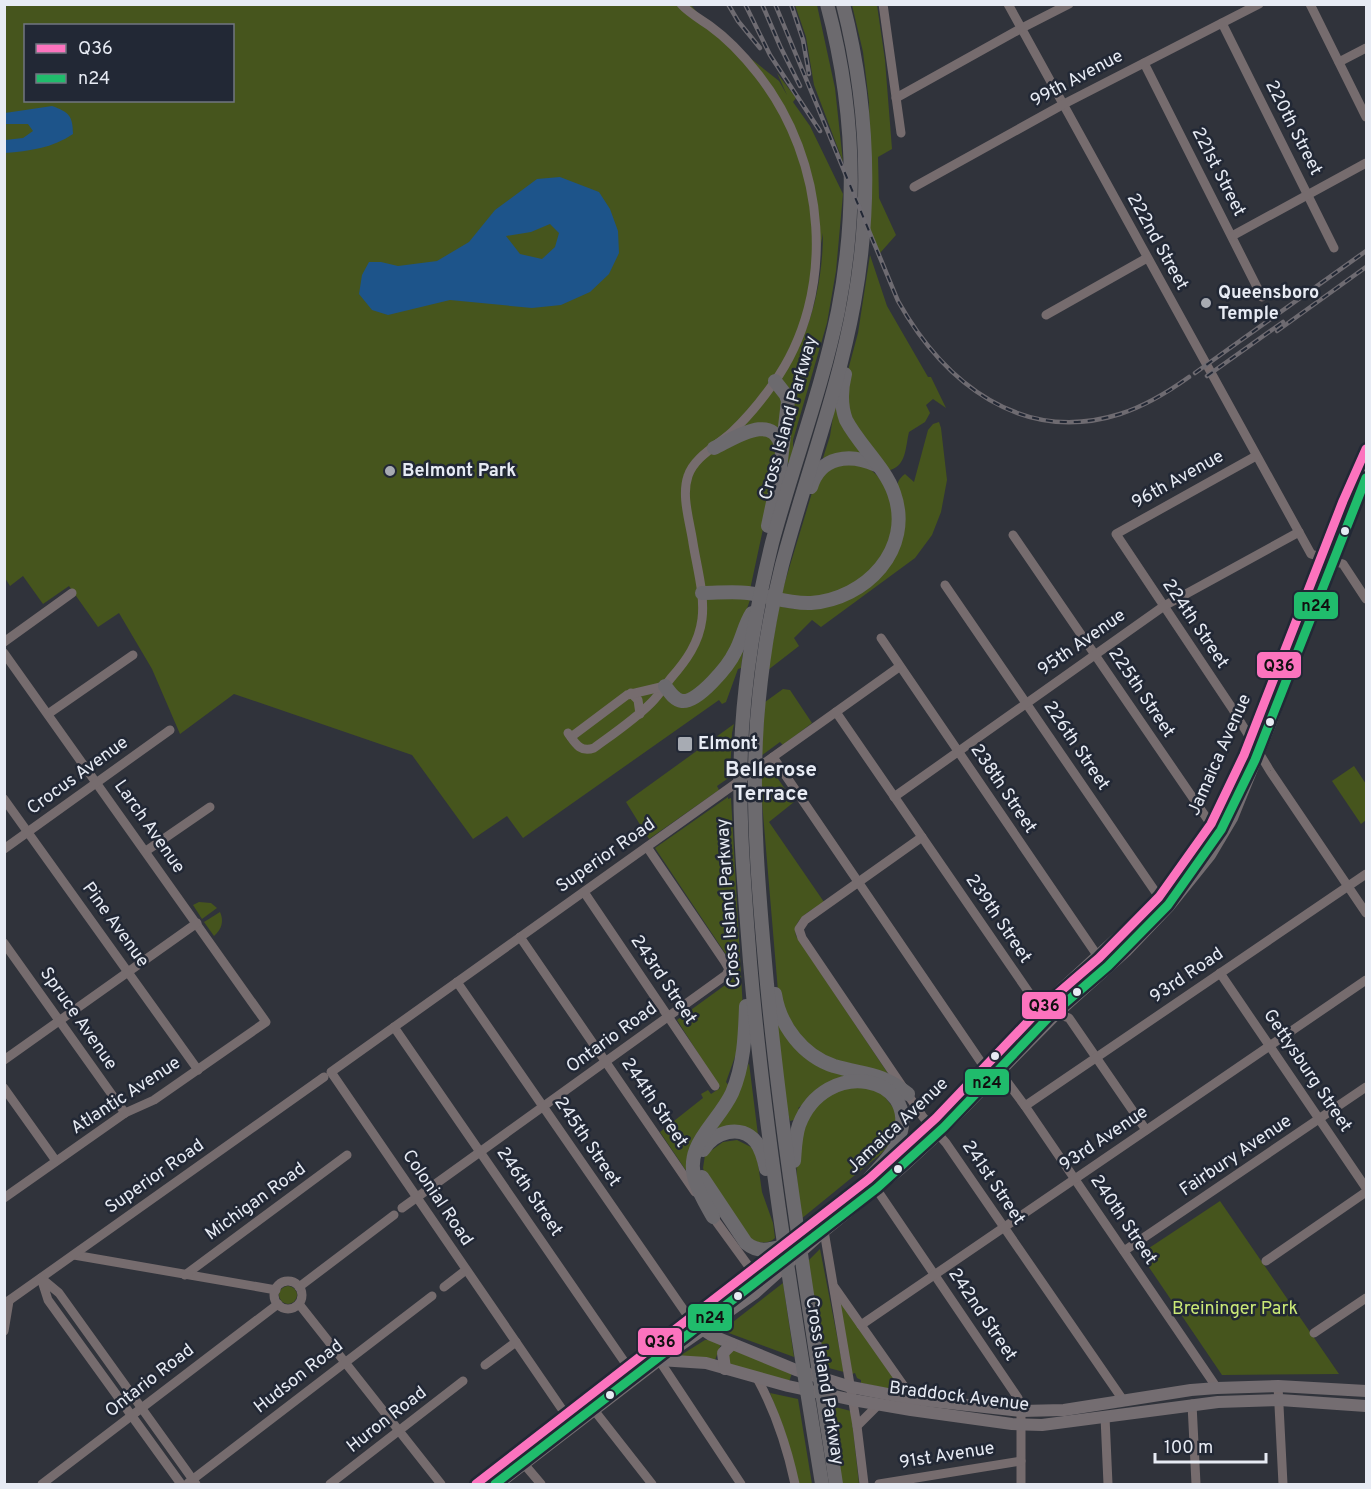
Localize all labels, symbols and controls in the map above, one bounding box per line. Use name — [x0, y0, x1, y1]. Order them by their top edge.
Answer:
legend — [24, 24, 234, 102]
text: Q36 — [78, 38, 113, 61]
street label: 99th Avenue — [1027, 45, 1127, 113]
text: n24 — [78, 68, 110, 91]
street label: 220th Street — [1259, 76, 1327, 180]
street label: 221st Street — [1186, 123, 1250, 221]
street label: 222nd Street — [1121, 189, 1193, 295]
place label: Queensboro Temple — [1218, 282, 1319, 326]
marker: Queensboro Temple — [1199, 296, 1213, 310]
street label: Cross Island Parkway — [755, 333, 823, 503]
street label: 96th Avenue — [1128, 445, 1228, 515]
place label: Belmont Park — [402, 460, 516, 483]
marker: Belmont Park — [383, 464, 397, 478]
unlabelled marker — [1339, 525, 1351, 537]
street label: 224th Street — [1157, 575, 1233, 673]
line badge: n24 — [1293, 591, 1339, 620]
text: n24 — [1301, 597, 1331, 617]
street label: 95th Avenue — [1034, 604, 1130, 682]
street label: 225th Street — [1103, 644, 1179, 742]
line badge: Q36 — [1256, 651, 1302, 679]
text: Q36 — [1264, 657, 1295, 677]
street label: Jamaica Avenue — [1183, 691, 1257, 819]
street label: 226th Street — [1038, 697, 1114, 795]
unlabelled marker — [1264, 716, 1276, 728]
street label: Crocus Avenue — [23, 732, 133, 820]
place label: Elmont — [698, 733, 758, 756]
marker: Elmont — [676, 735, 694, 753]
street label: 238th Street — [965, 740, 1041, 838]
district label: Bellerose Terrace — [725, 757, 817, 808]
street label: Larch Avenue — [108, 776, 190, 878]
street label: Superior Road — [552, 813, 660, 899]
street label: Cross Island Parkway — [712, 817, 746, 989]
street label: 239th Street — [960, 870, 1036, 968]
street label: Pine Avenue — [76, 878, 154, 972]
street label: 243rd Street — [625, 931, 701, 1029]
street label: 93rd Road — [1146, 943, 1228, 1009]
street label: Spruce Avenue — [34, 963, 122, 1075]
unlabelled marker — [1071, 986, 1083, 998]
line badge: Q36 — [1021, 991, 1067, 1020]
street label: Ontario Road — [562, 997, 662, 1079]
text: Q36 — [1029, 997, 1060, 1017]
street label: Gettysburg Street — [1257, 1005, 1357, 1137]
unlabelled marker — [989, 1050, 1001, 1062]
street label: Atlantic Avenue — [67, 1052, 185, 1140]
street label: 244th Street — [616, 1054, 692, 1152]
line badge: n24 — [964, 1068, 1010, 1096]
street label: Jamaica Avenue — [842, 1073, 954, 1179]
text: n24 — [972, 1074, 1002, 1094]
street label: 245th Street — [549, 1093, 625, 1191]
street label: 93rd Avenue — [1055, 1101, 1153, 1177]
street label: Fairbury Avenue — [1176, 1110, 1296, 1202]
street label: Superior Road — [101, 1134, 209, 1220]
street label: 241st Street — [956, 1136, 1030, 1230]
street label: 246th Street — [491, 1143, 567, 1241]
street label: Colonial Road — [396, 1145, 478, 1251]
street label: Michigan Road — [201, 1158, 311, 1246]
unlabelled marker — [892, 1163, 904, 1175]
street label: 240th Street — [1084, 1170, 1162, 1270]
street label: 242nd Street — [942, 1264, 1022, 1366]
unlabelled marker — [732, 1290, 744, 1302]
street label: Cross Island Parkway — [799, 1295, 849, 1467]
park label: Breininger Park — [1172, 1298, 1298, 1321]
line badge: n24 — [687, 1303, 733, 1332]
text: n24 — [695, 1309, 725, 1329]
line badge: Q36 — [637, 1327, 683, 1356]
text: Q36 — [645, 1333, 676, 1353]
street label: Hudson Road — [250, 1335, 348, 1419]
street label: Ontario Road — [101, 1339, 199, 1423]
street label: Braddock Avenue — [888, 1377, 1030, 1417]
street label: Huron Road — [342, 1382, 432, 1458]
unlabelled marker — [604, 1389, 616, 1401]
scale bar — [1155, 1426, 1266, 1464]
street label: 91st Avenue — [898, 1437, 996, 1475]
text: 100 m — [1164, 1437, 1213, 1460]

